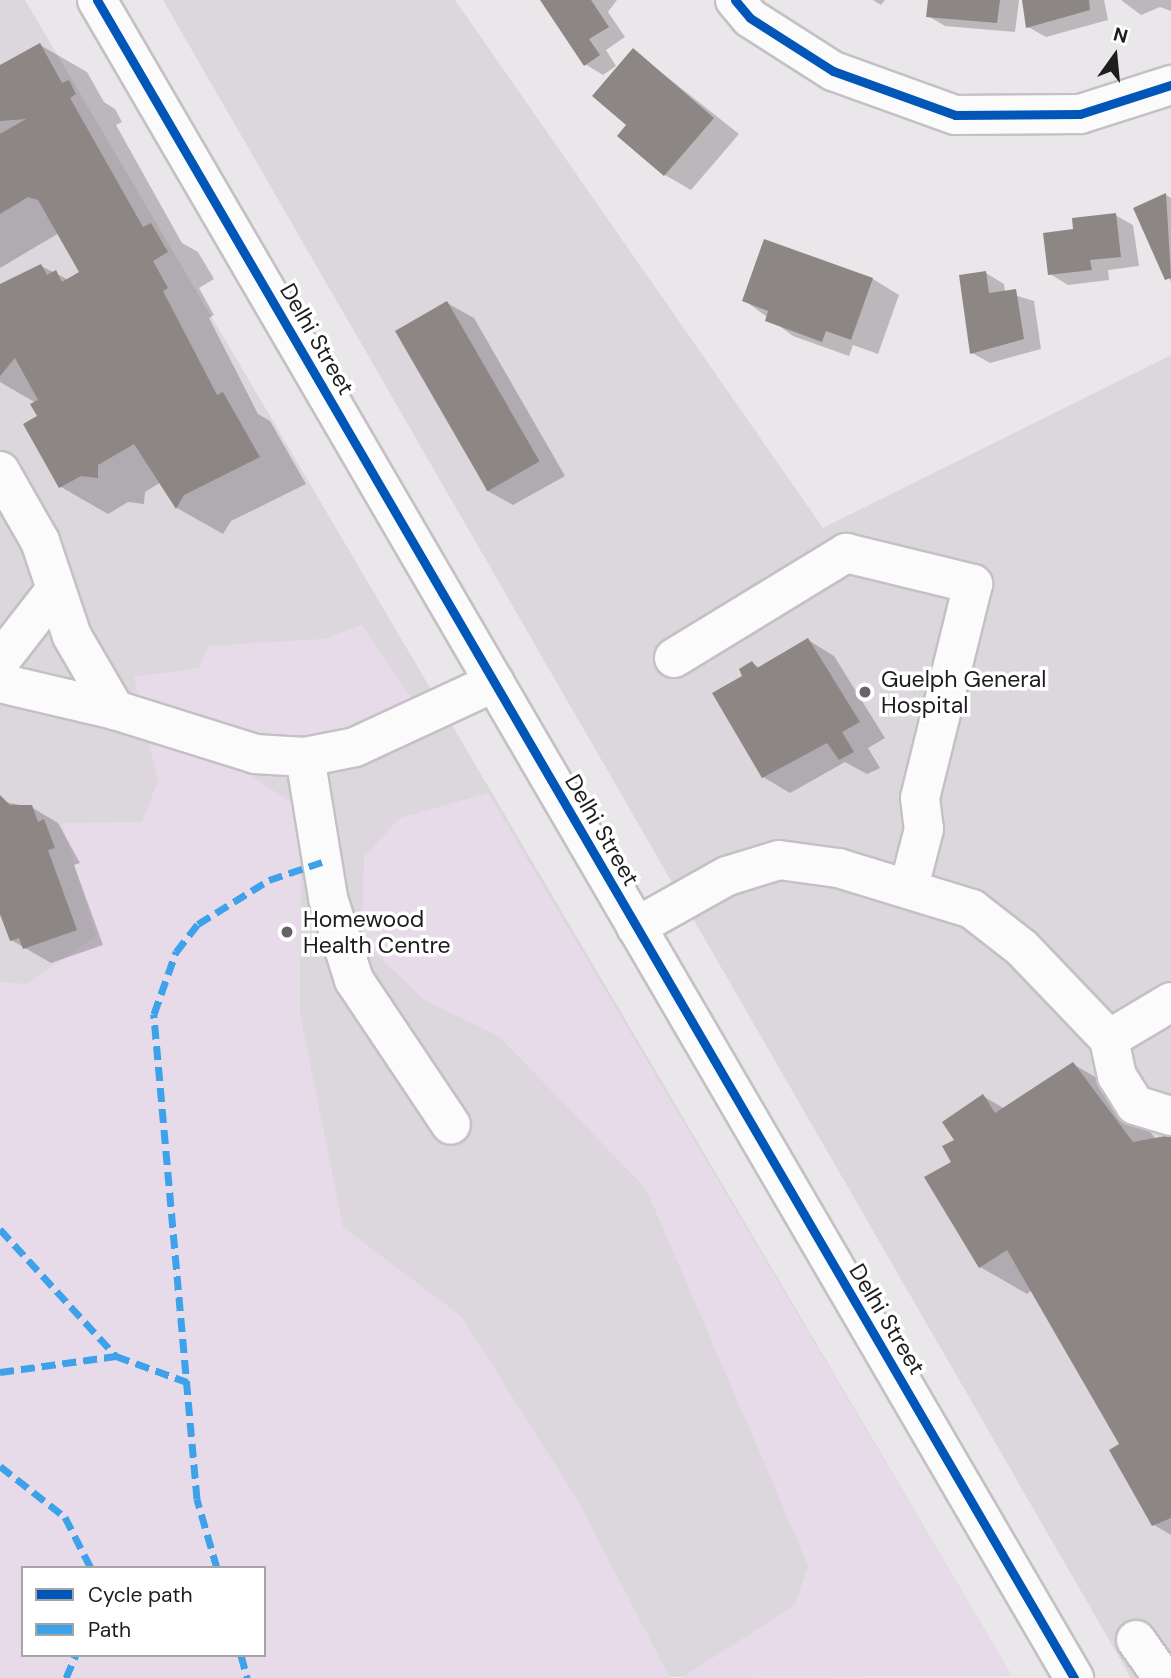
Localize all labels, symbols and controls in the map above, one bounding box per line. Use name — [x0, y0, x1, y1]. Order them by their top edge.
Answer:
north arrow — [1080, 21, 1150, 91]
text: N — [1111, 21, 1130, 49]
street label: Delhi Street — [274, 278, 360, 400]
place label: Guelph General Hospital — [881, 665, 1046, 719]
marker: Guelph General Hospital — [855, 682, 875, 702]
street label: Delhi Street — [559, 769, 645, 891]
place label: Homewood Health Centre — [303, 905, 451, 959]
marker: Homewood Health Centre — [277, 922, 297, 942]
street label: Delhi Street — [843, 1259, 931, 1379]
legend — [21, 1566, 266, 1657]
text: Cycle path — [88, 1581, 193, 1609]
text: Path — [88, 1616, 131, 1644]

